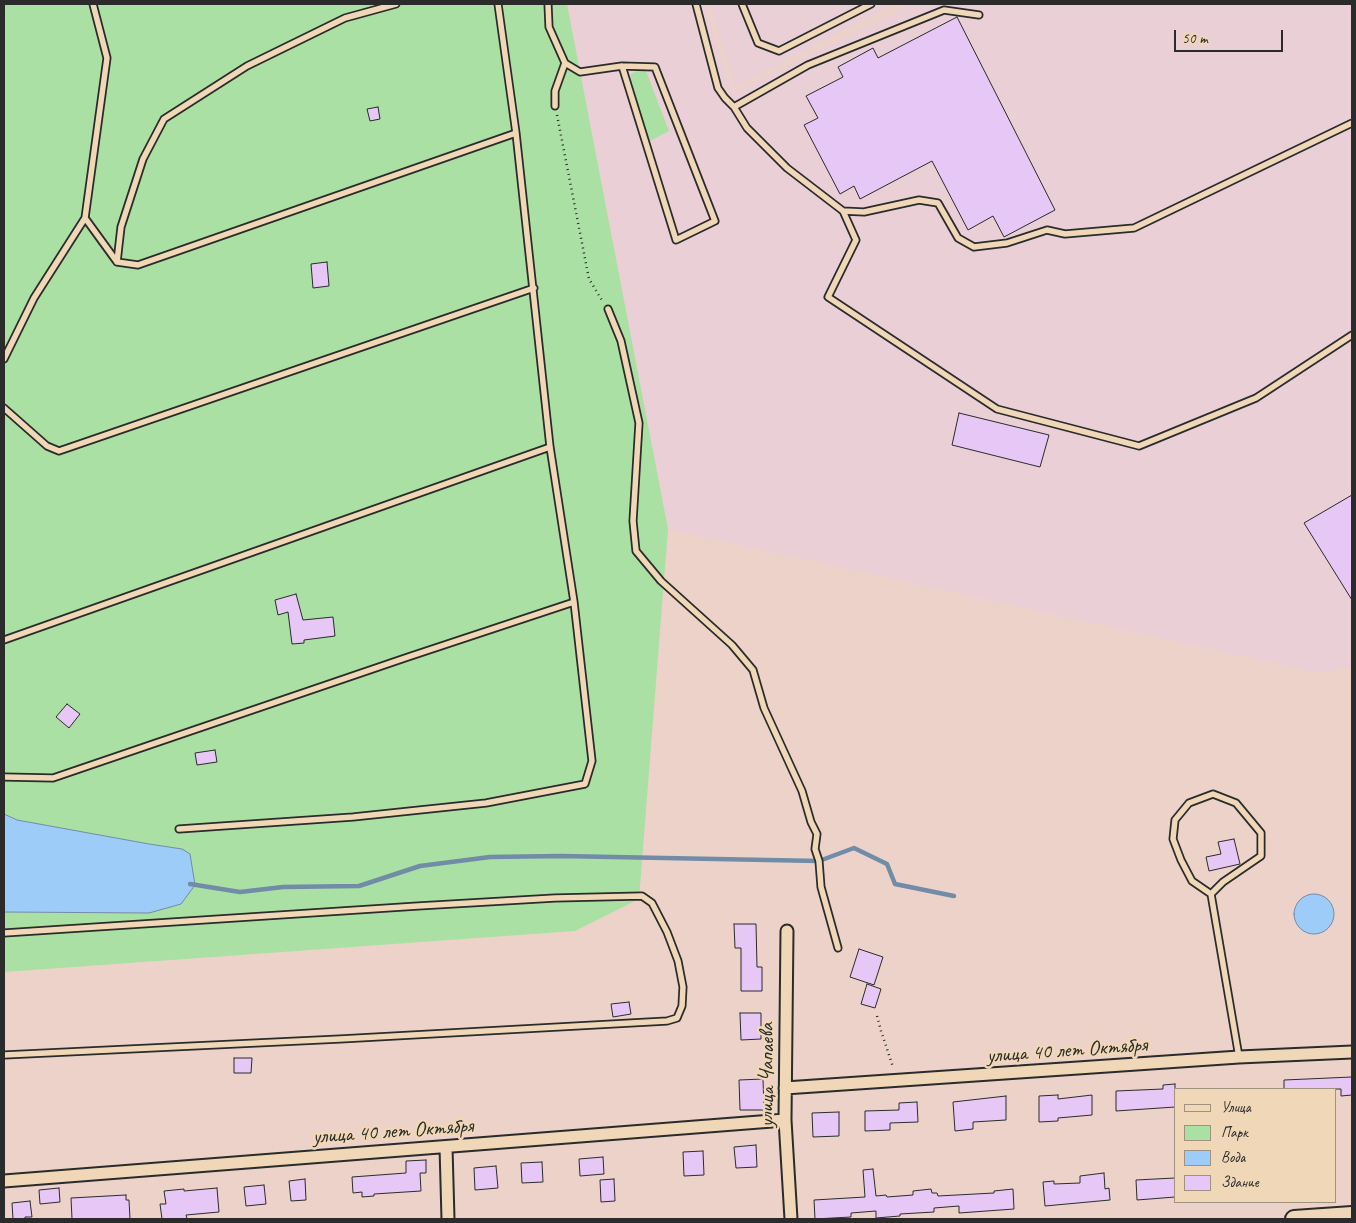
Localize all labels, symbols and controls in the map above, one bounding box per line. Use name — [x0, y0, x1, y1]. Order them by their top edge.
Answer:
scale bar — [1176, 20, 1285, 52]
text: 50 m — [1182, 29, 1208, 48]
street label: улица Чапаева — [754, 1023, 780, 1127]
street label: улица 40 лет Октября — [986, 1033, 1148, 1069]
legend — [1174, 1088, 1336, 1203]
text: Улица — [1221, 1098, 1251, 1117]
street label: улица 40 лет Октября — [312, 1114, 474, 1150]
text: Парк — [1221, 1123, 1248, 1142]
text: Вода — [1221, 1148, 1245, 1167]
text: Здание — [1221, 1173, 1259, 1192]

